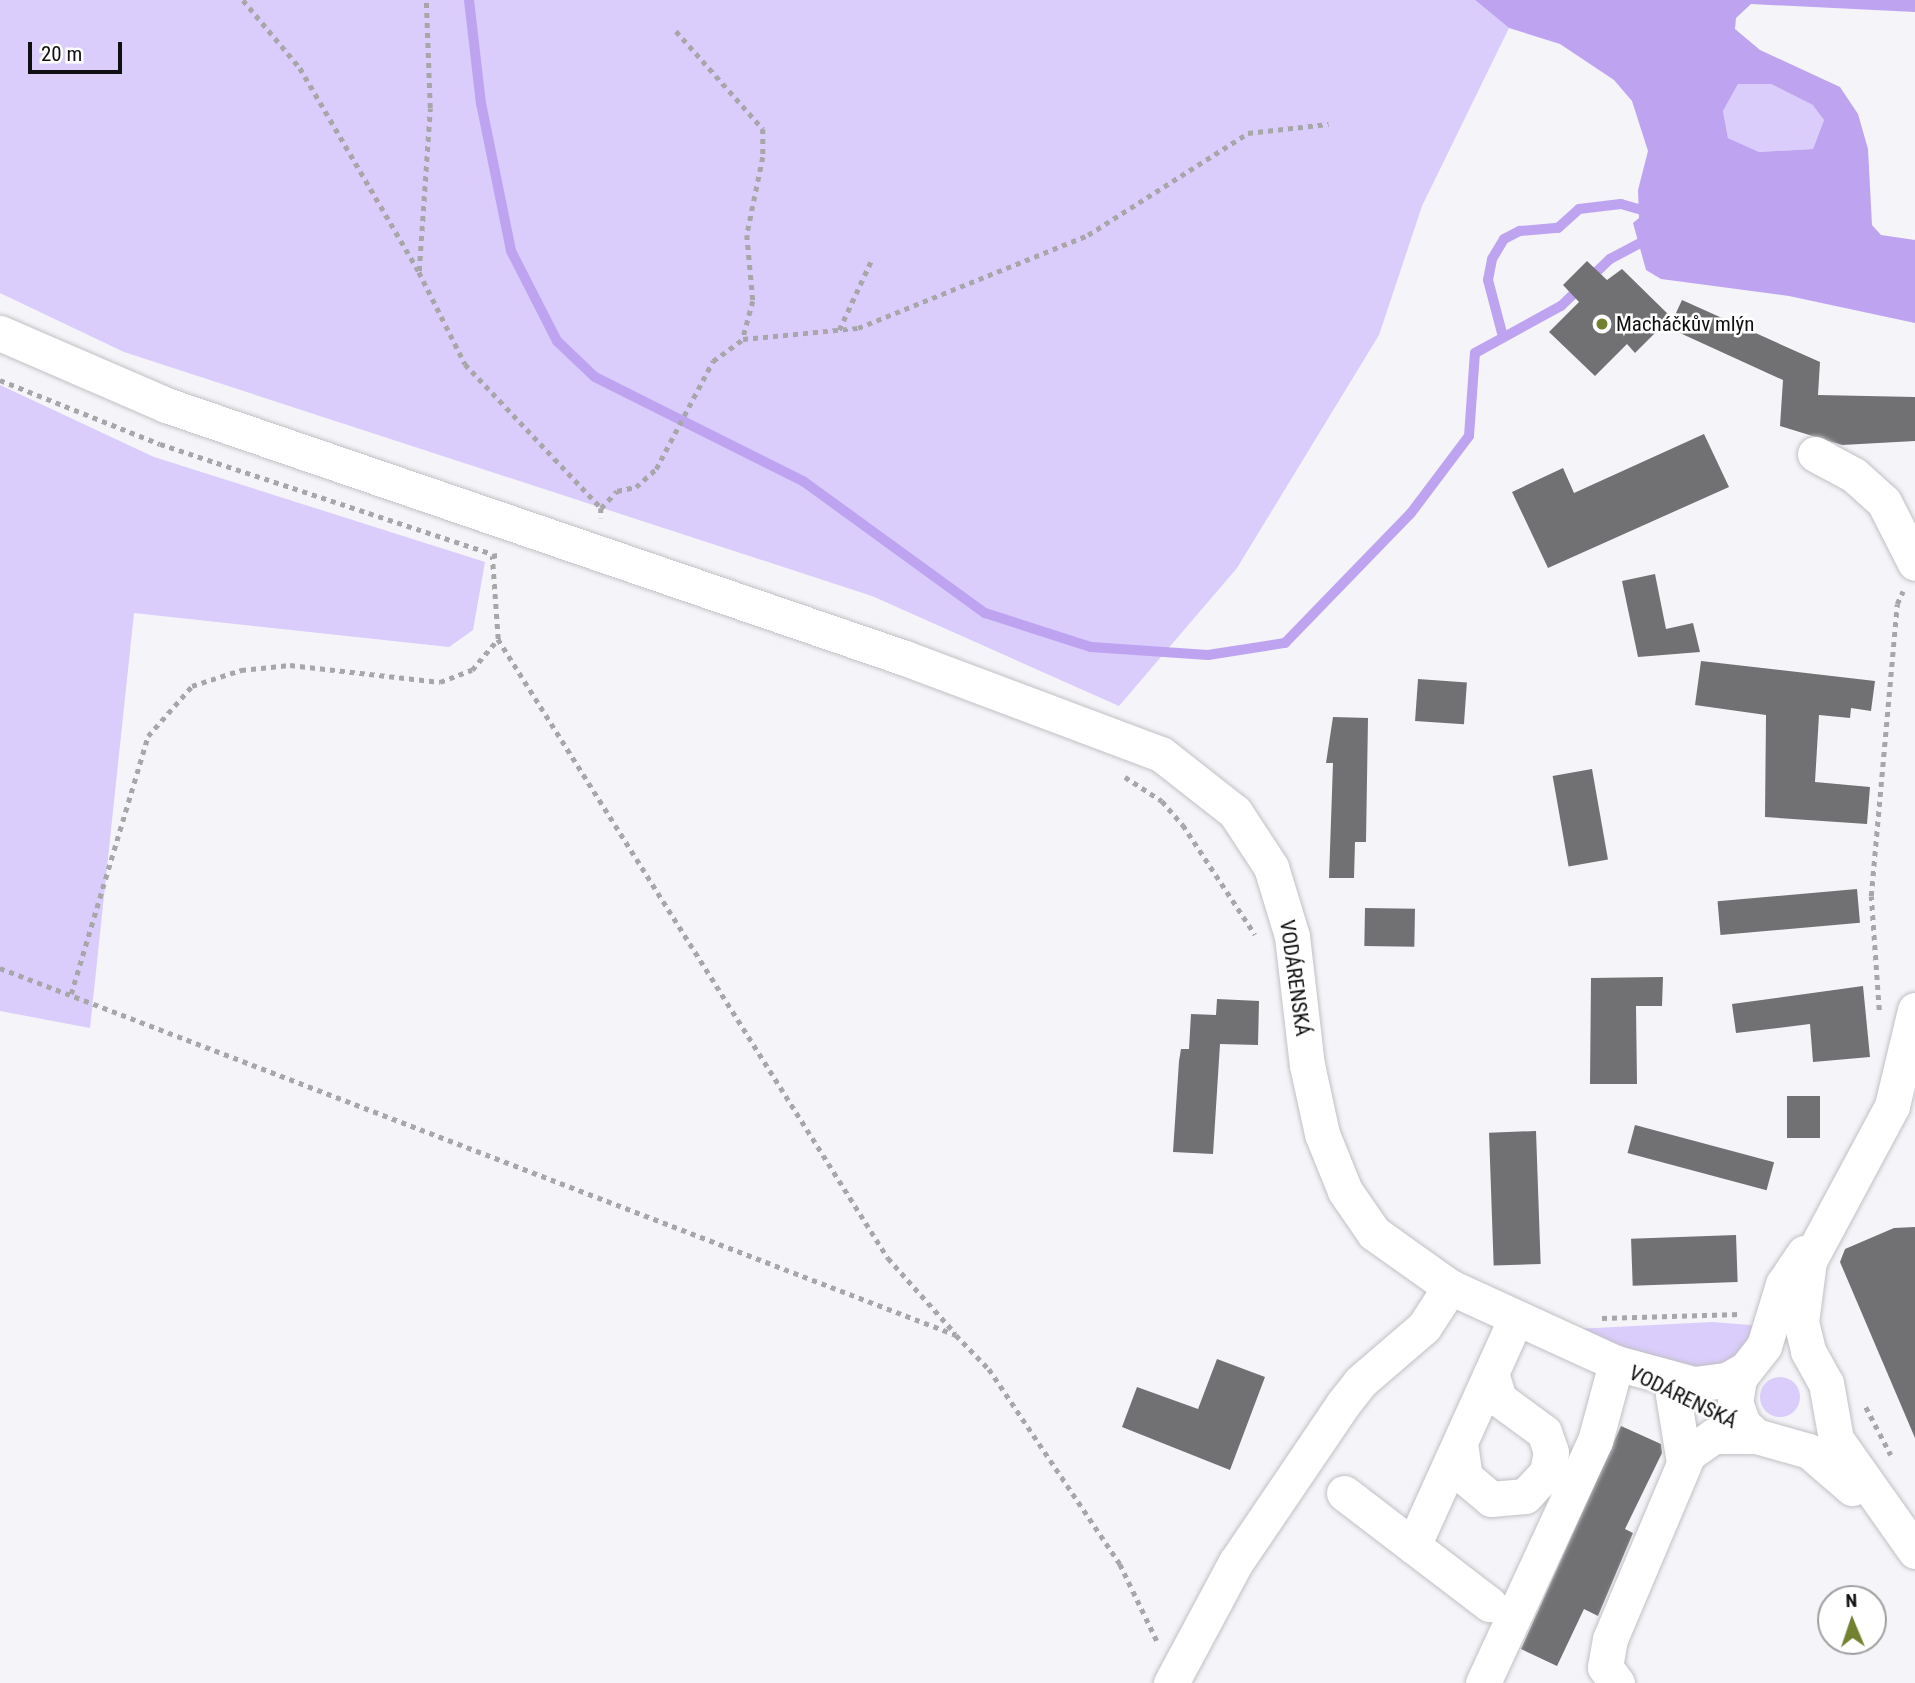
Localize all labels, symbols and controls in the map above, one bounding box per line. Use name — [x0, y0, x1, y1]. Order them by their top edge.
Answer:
scale bar — [32, 28, 126, 72]
text: 20 m — [41, 42, 82, 66]
place label: Macháčkův mlýn — [1616, 311, 1754, 337]
marker: Macháčkův mlýn — [1594, 316, 1610, 332]
street label: VODÁRENSKÁ — [1274, 918, 1316, 1038]
street label: VODÁRENSKÁ — [1625, 1360, 1741, 1434]
north arrow — [1817, 1585, 1887, 1655]
text: N — [1845, 1589, 1858, 1612]

